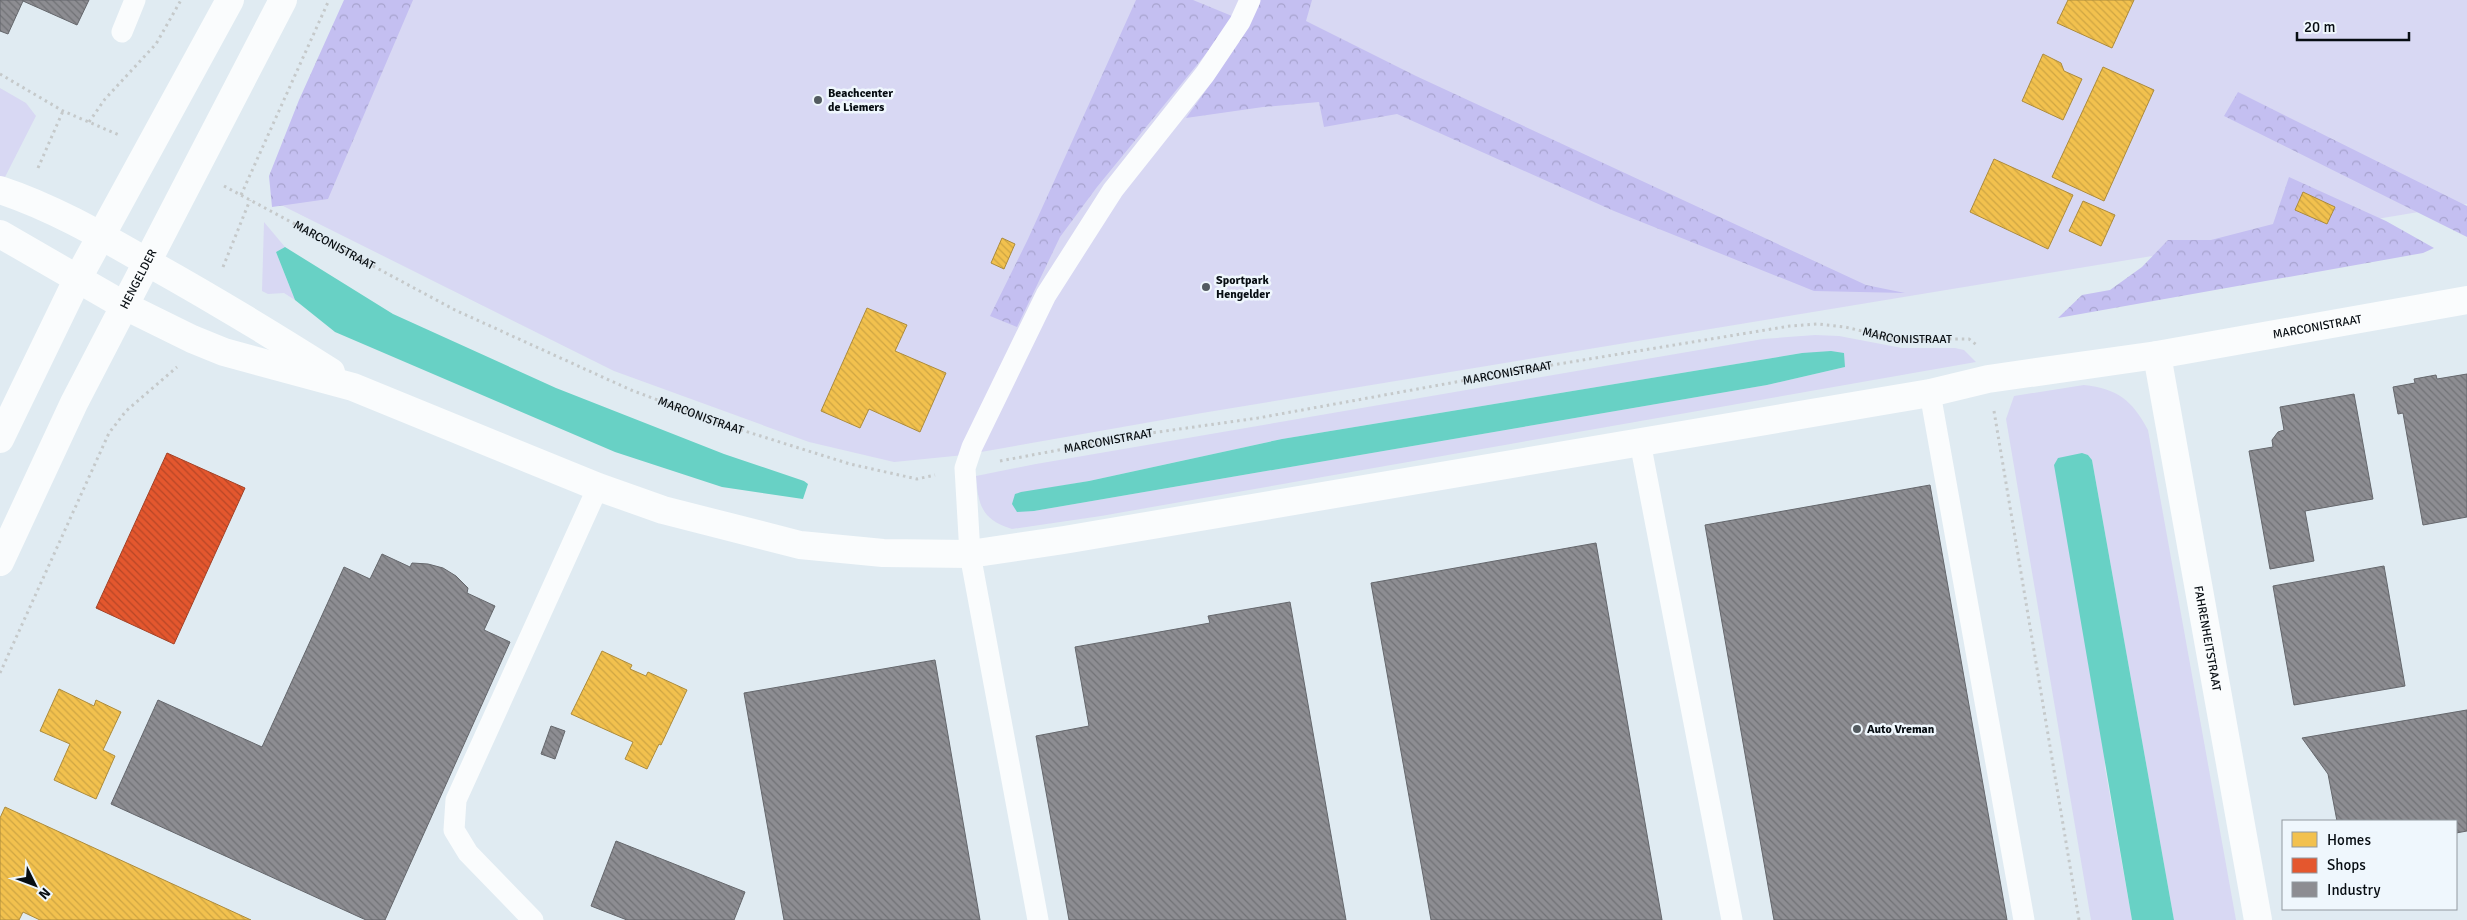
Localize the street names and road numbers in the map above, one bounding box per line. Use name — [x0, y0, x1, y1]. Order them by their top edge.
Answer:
street label: MARCONISTRAAT — [291, 217, 378, 273]
street label: HENGELDER — [117, 247, 160, 312]
street label: MARCONISTRAAT — [2271, 311, 2363, 342]
street label: MARCONISTRAAT — [1861, 324, 1952, 347]
street label: MARCONISTRAAT — [1462, 358, 1553, 388]
street label: MARCONISTRAAT — [656, 393, 746, 438]
street label: MARCONISTRAAT — [1062, 425, 1154, 456]
street label: FAHRENHEITSTRAAT — [2191, 585, 2224, 693]

